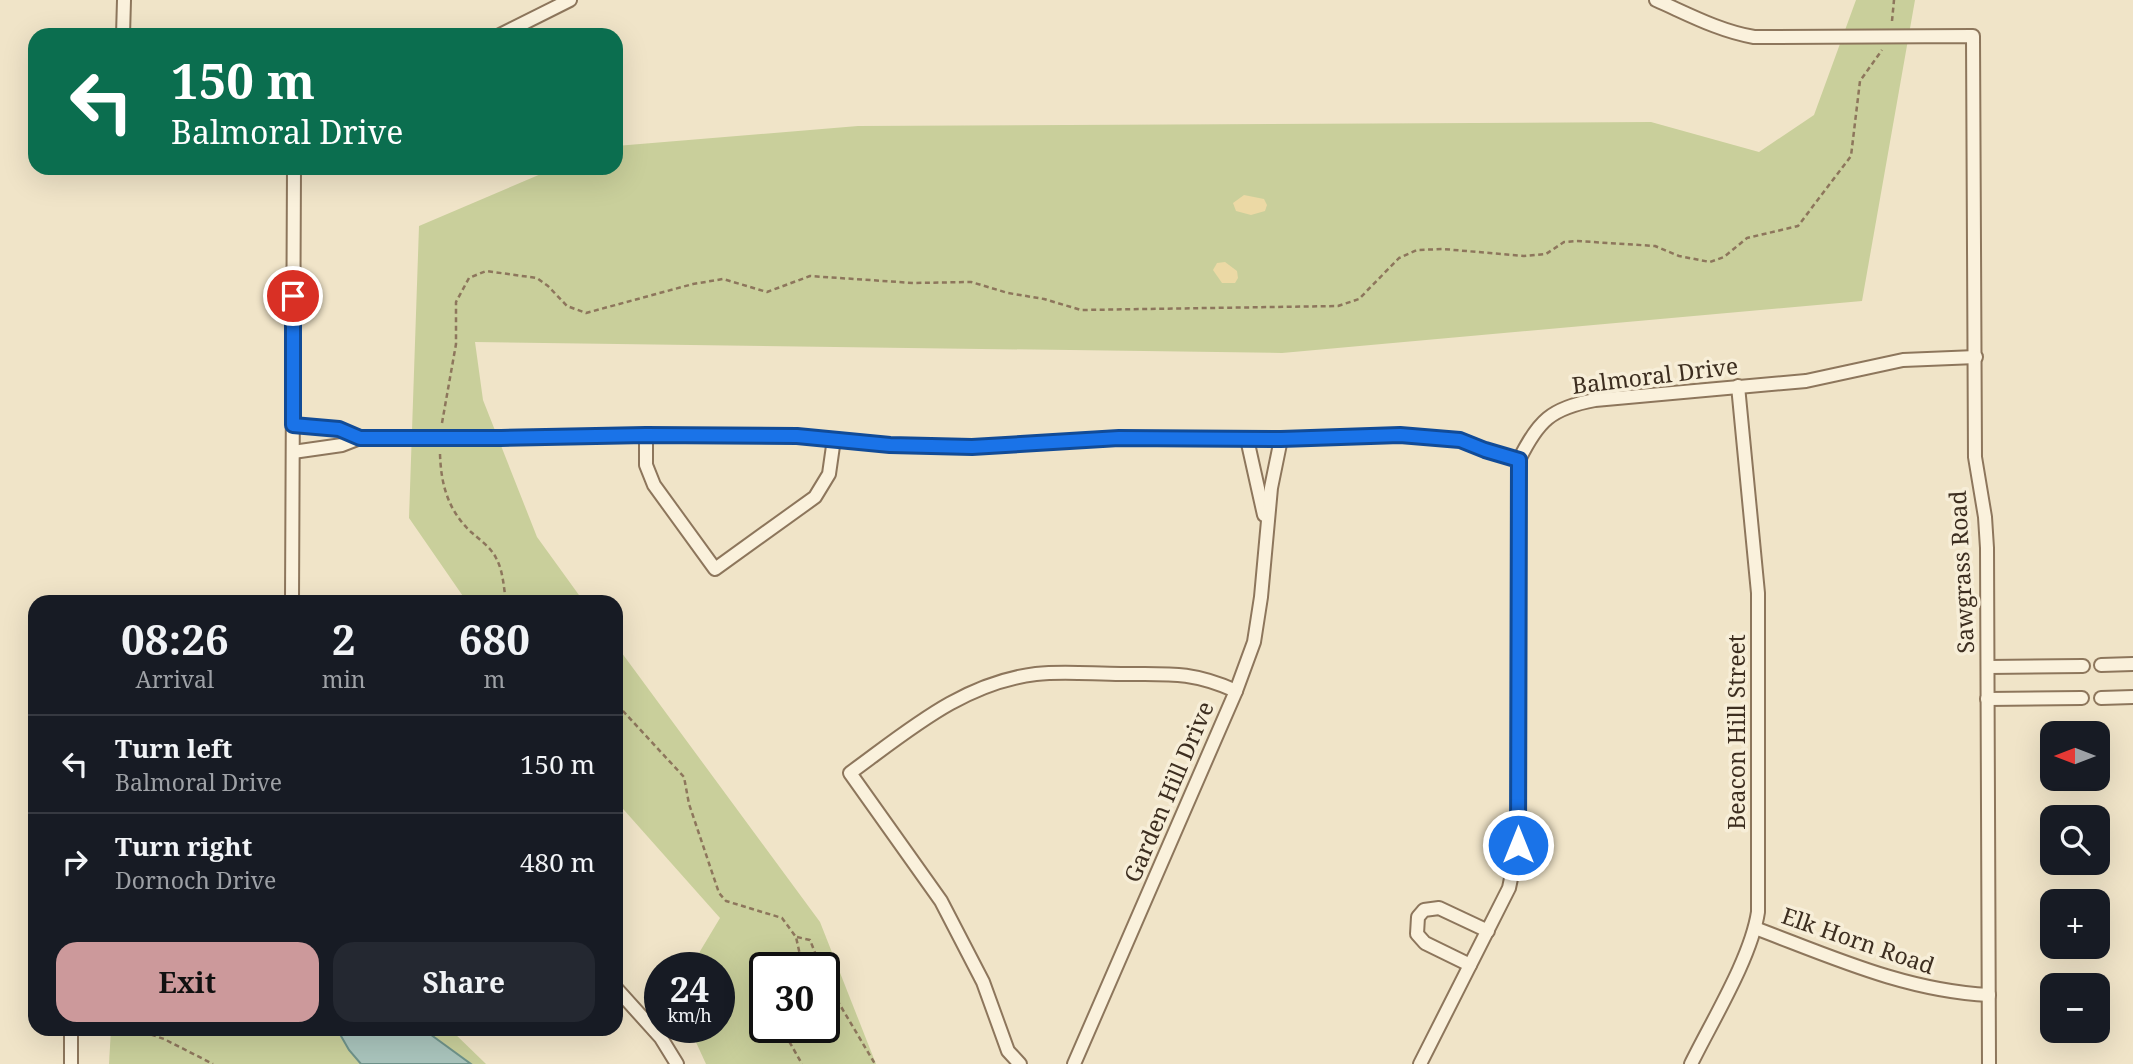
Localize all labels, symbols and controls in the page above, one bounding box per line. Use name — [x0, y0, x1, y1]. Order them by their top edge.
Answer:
text: 150 m — [171, 47, 315, 113]
icon: left — [56, 56, 147, 147]
text: Balmoral Drive — [171, 110, 403, 153]
pin — [263, 266, 323, 326]
icon: arrive — [274, 277, 312, 315]
street label: Balmoral Drive — [1570, 349, 1740, 401]
street label: Sawgrass Road — [1941, 490, 1981, 654]
text: 08:26 — [121, 610, 229, 667]
text: 2 — [332, 610, 356, 667]
text: 680 — [459, 610, 530, 667]
street label: Beacon Hill Street — [1720, 634, 1752, 830]
text: Arrival — [136, 663, 214, 695]
text: min — [322, 663, 366, 695]
text: m — [483, 663, 505, 695]
street label: Garden Hill Drive — [1115, 696, 1221, 887]
north arrow — [2040, 721, 2110, 791]
map controls — [2040, 721, 2110, 1043]
text: Turn left — [115, 730, 232, 766]
icon: left — [56, 745, 94, 783]
text: 150 m — [520, 746, 595, 782]
text: Balmoral Drive — [115, 766, 282, 798]
button: search — [2040, 805, 2110, 875]
position arrow — [1481, 808, 1555, 882]
text: Turn right — [115, 828, 252, 864]
icon: right — [56, 843, 94, 881]
text: 480 m — [520, 844, 595, 880]
text: Dornoch Drive — [115, 864, 276, 896]
button: + — [2040, 889, 2110, 959]
street label: Elk Horn Road — [1778, 899, 1939, 981]
button: Exit — [56, 942, 319, 1022]
button: Share — [333, 942, 595, 1022]
speed limit sign: 30 — [749, 952, 840, 1043]
text: 24 — [670, 965, 709, 1012]
button: − — [2040, 973, 2110, 1043]
text: km/h — [667, 1003, 712, 1027]

